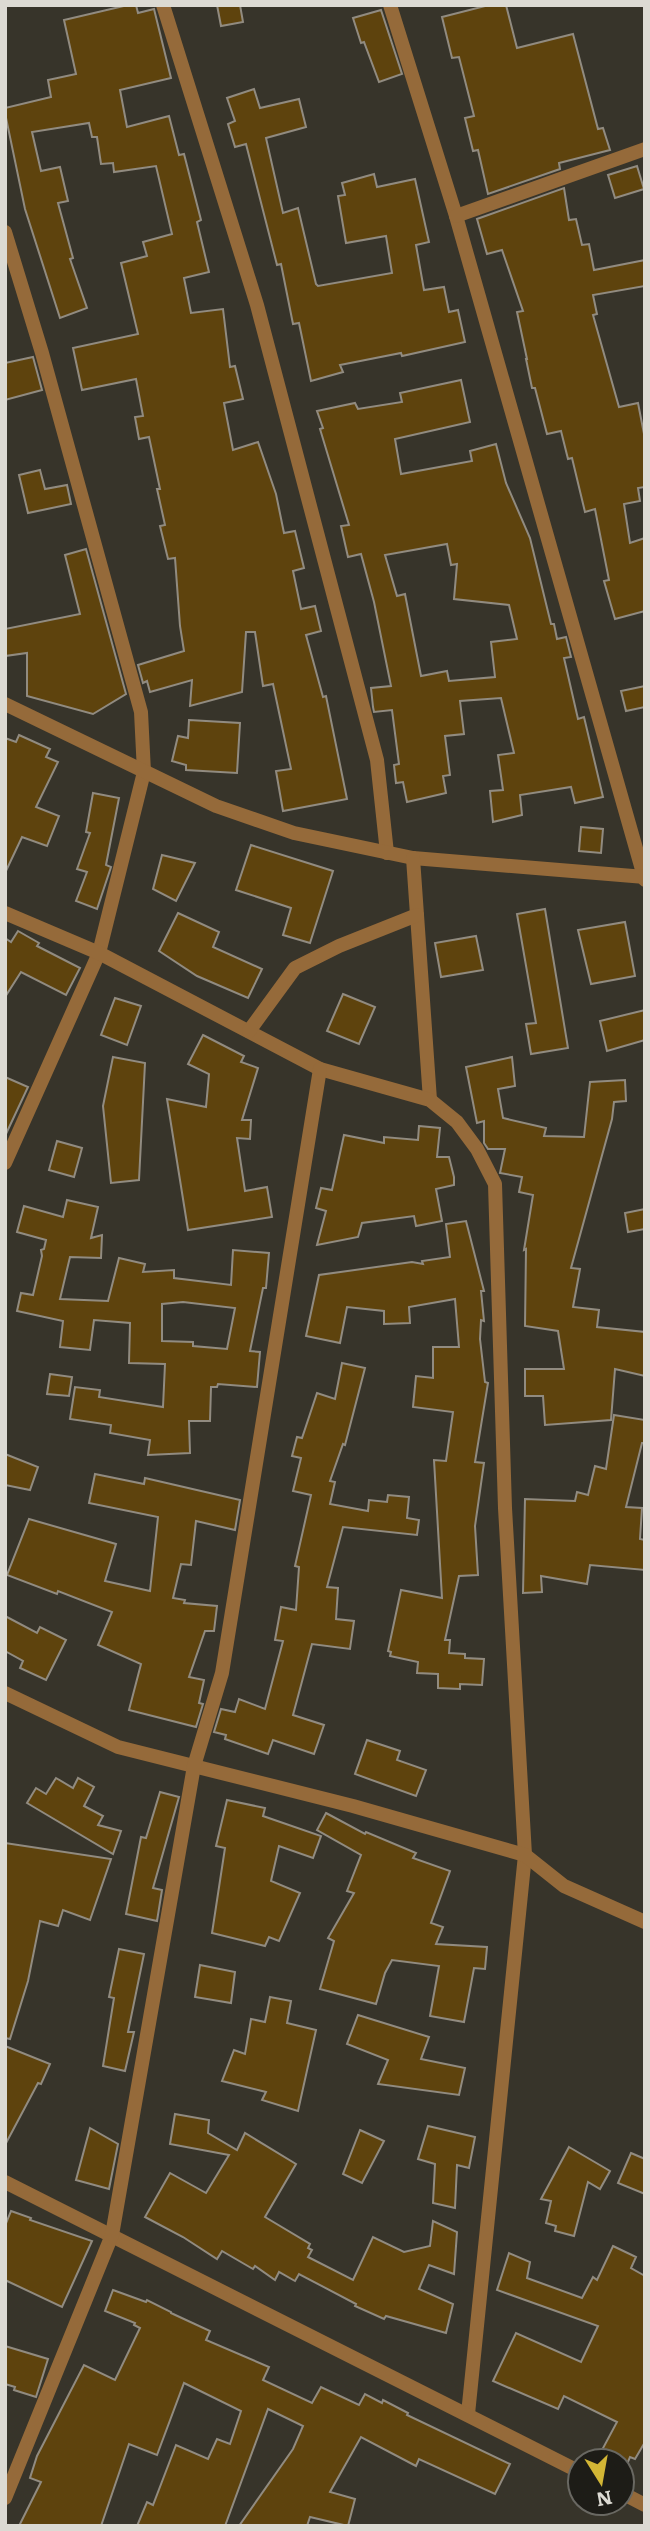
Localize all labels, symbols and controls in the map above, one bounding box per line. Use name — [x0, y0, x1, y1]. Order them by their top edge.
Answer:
north arrow — [566, 2447, 636, 2517]
text: N — [594, 2484, 615, 2515]

